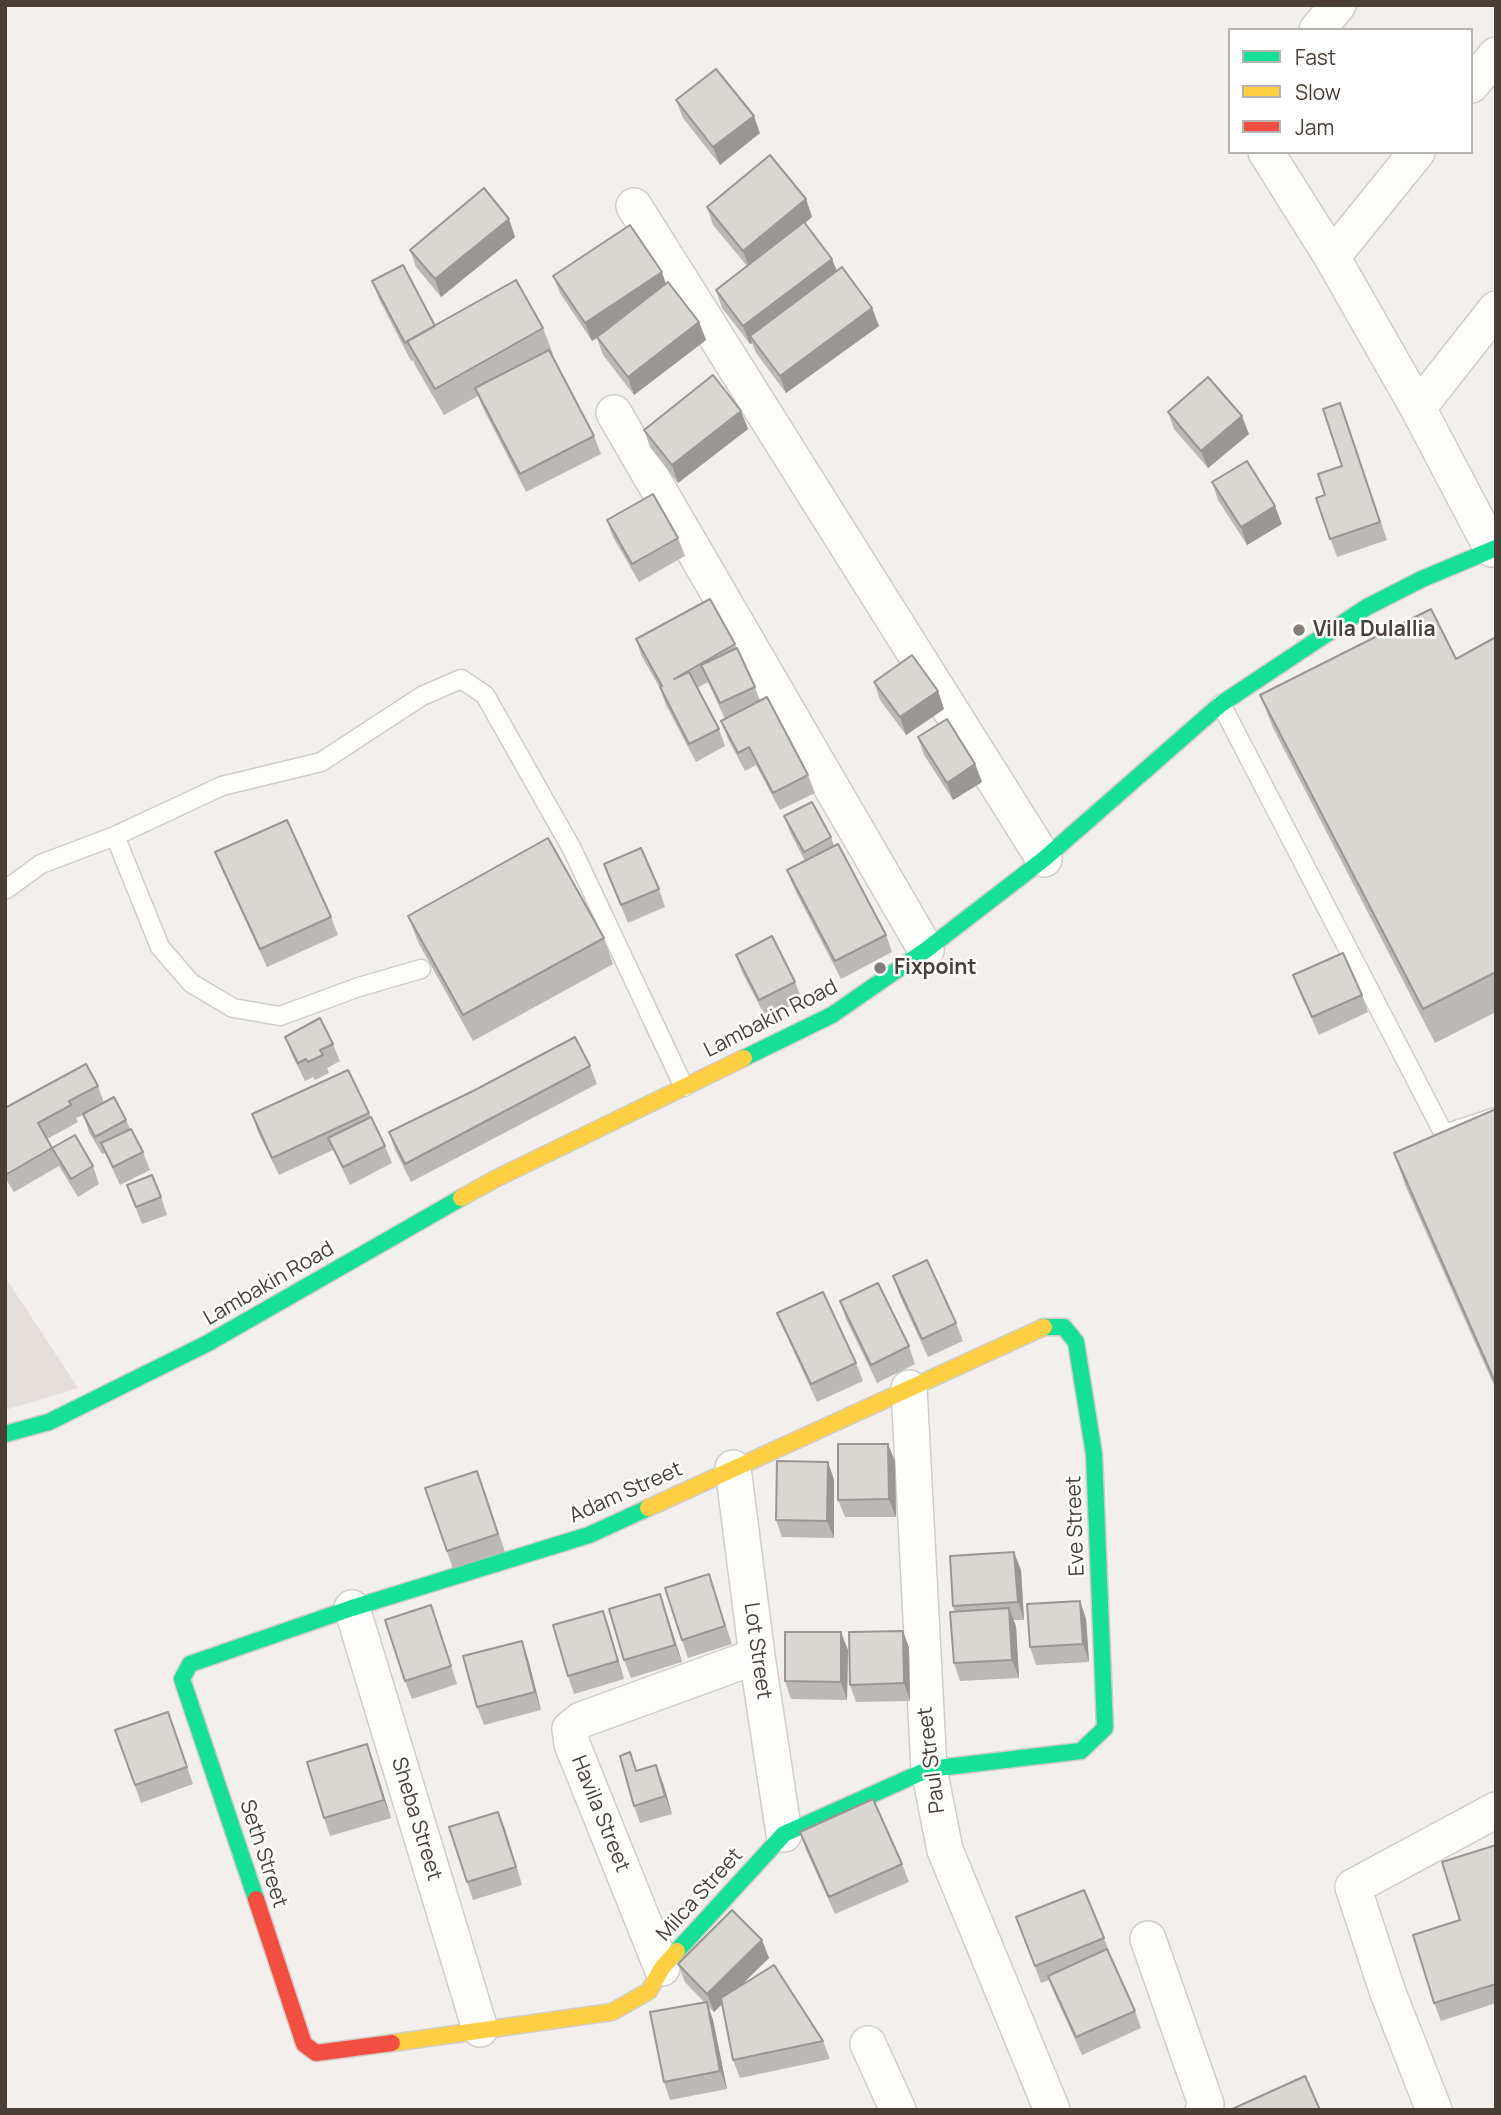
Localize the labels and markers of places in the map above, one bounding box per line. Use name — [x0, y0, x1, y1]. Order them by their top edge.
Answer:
place label: Villa Dulallia — [1313, 617, 1436, 643]
marker: Villa Dulallia — [1291, 622, 1307, 638]
place label: Fixpoint — [894, 955, 977, 981]
marker: Fixpoint — [872, 960, 888, 976]

